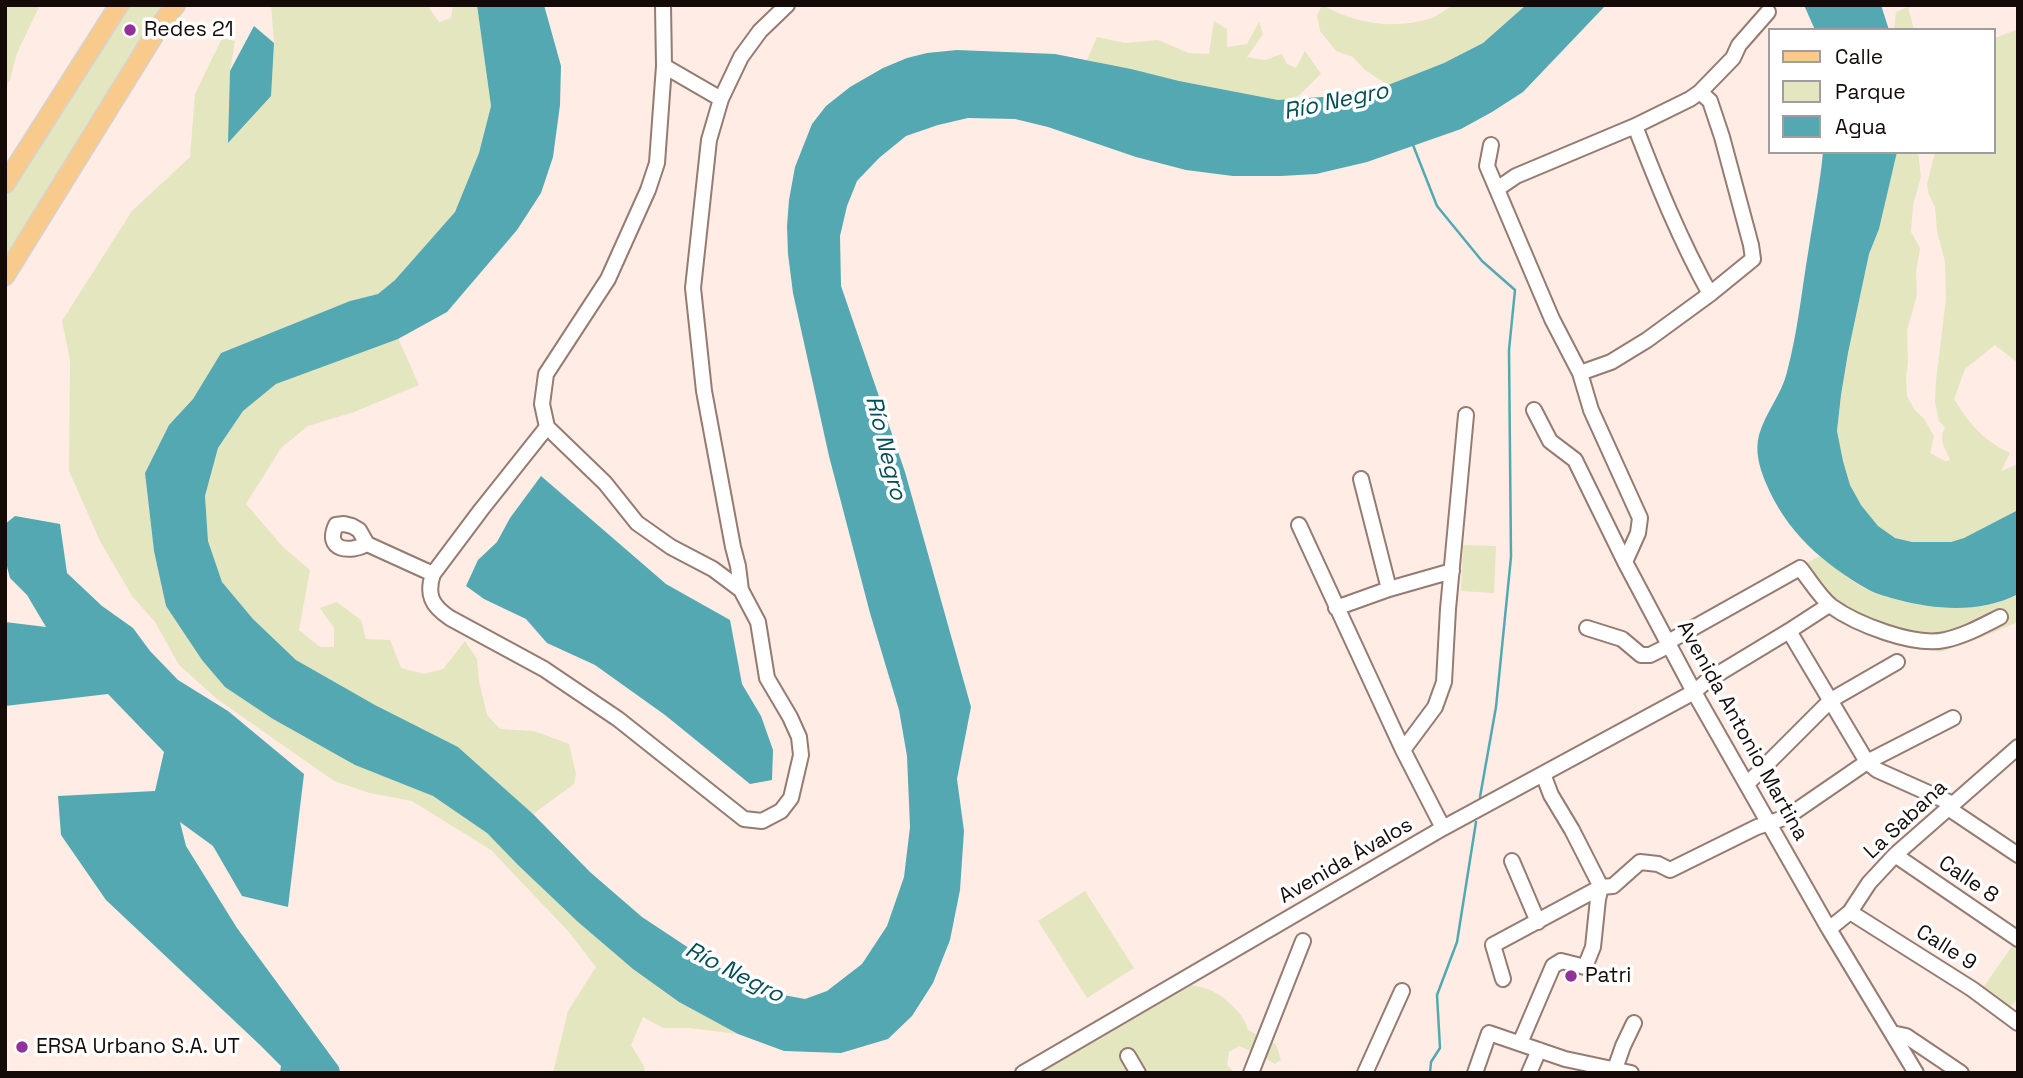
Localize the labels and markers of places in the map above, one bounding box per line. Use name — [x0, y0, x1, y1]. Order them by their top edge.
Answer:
place label: Redes 21 — [144, 17, 234, 43]
marker: Redes 21 — [122, 22, 138, 38]
place label: Patri — [1585, 963, 1632, 989]
marker: Patri — [1563, 968, 1579, 984]
place label: ERSA Urbano S.A. UT — [36, 1034, 240, 1060]
marker: ERSA Urbano S.A. UT — [14, 1039, 30, 1055]

